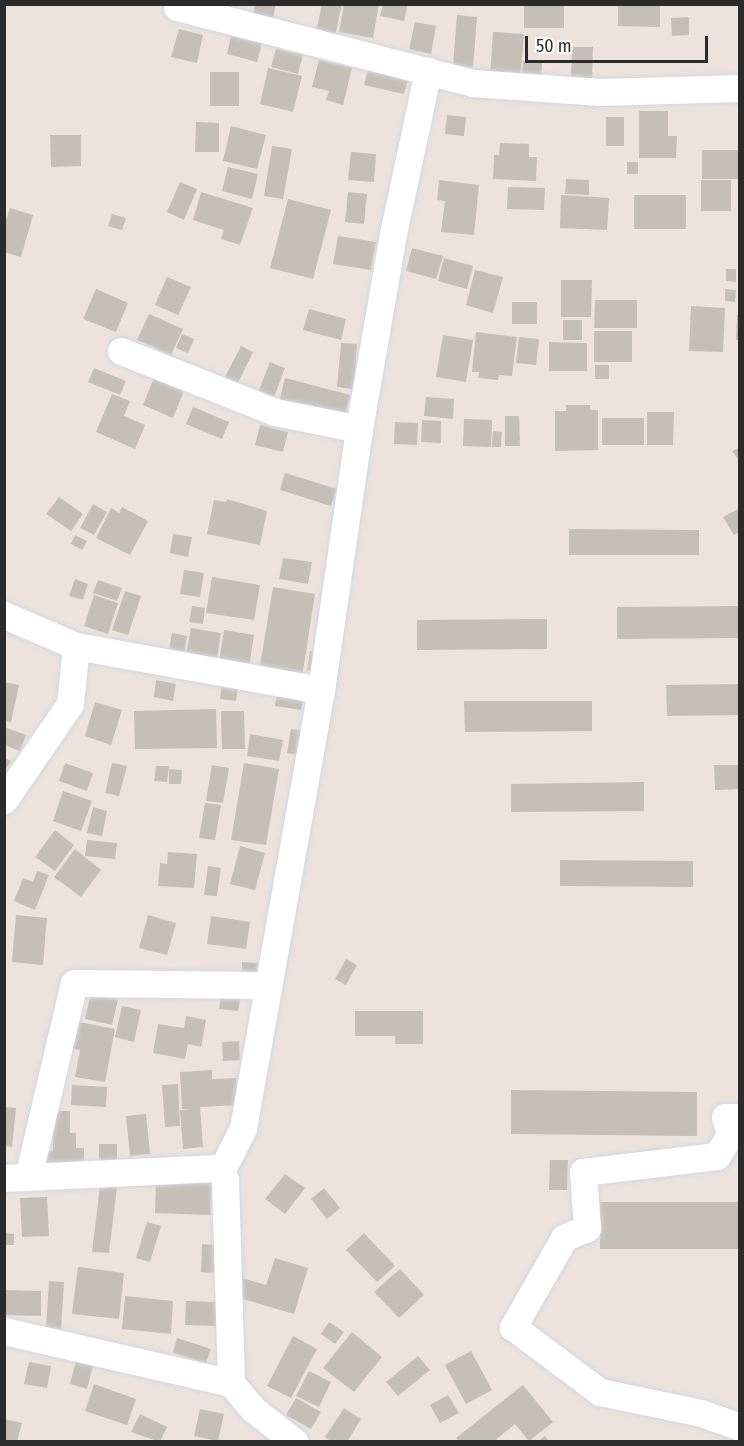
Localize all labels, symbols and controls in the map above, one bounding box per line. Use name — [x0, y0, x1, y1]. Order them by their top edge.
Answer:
scale bar — [528, 24, 711, 62]
text: 50 m — [536, 35, 572, 57]

